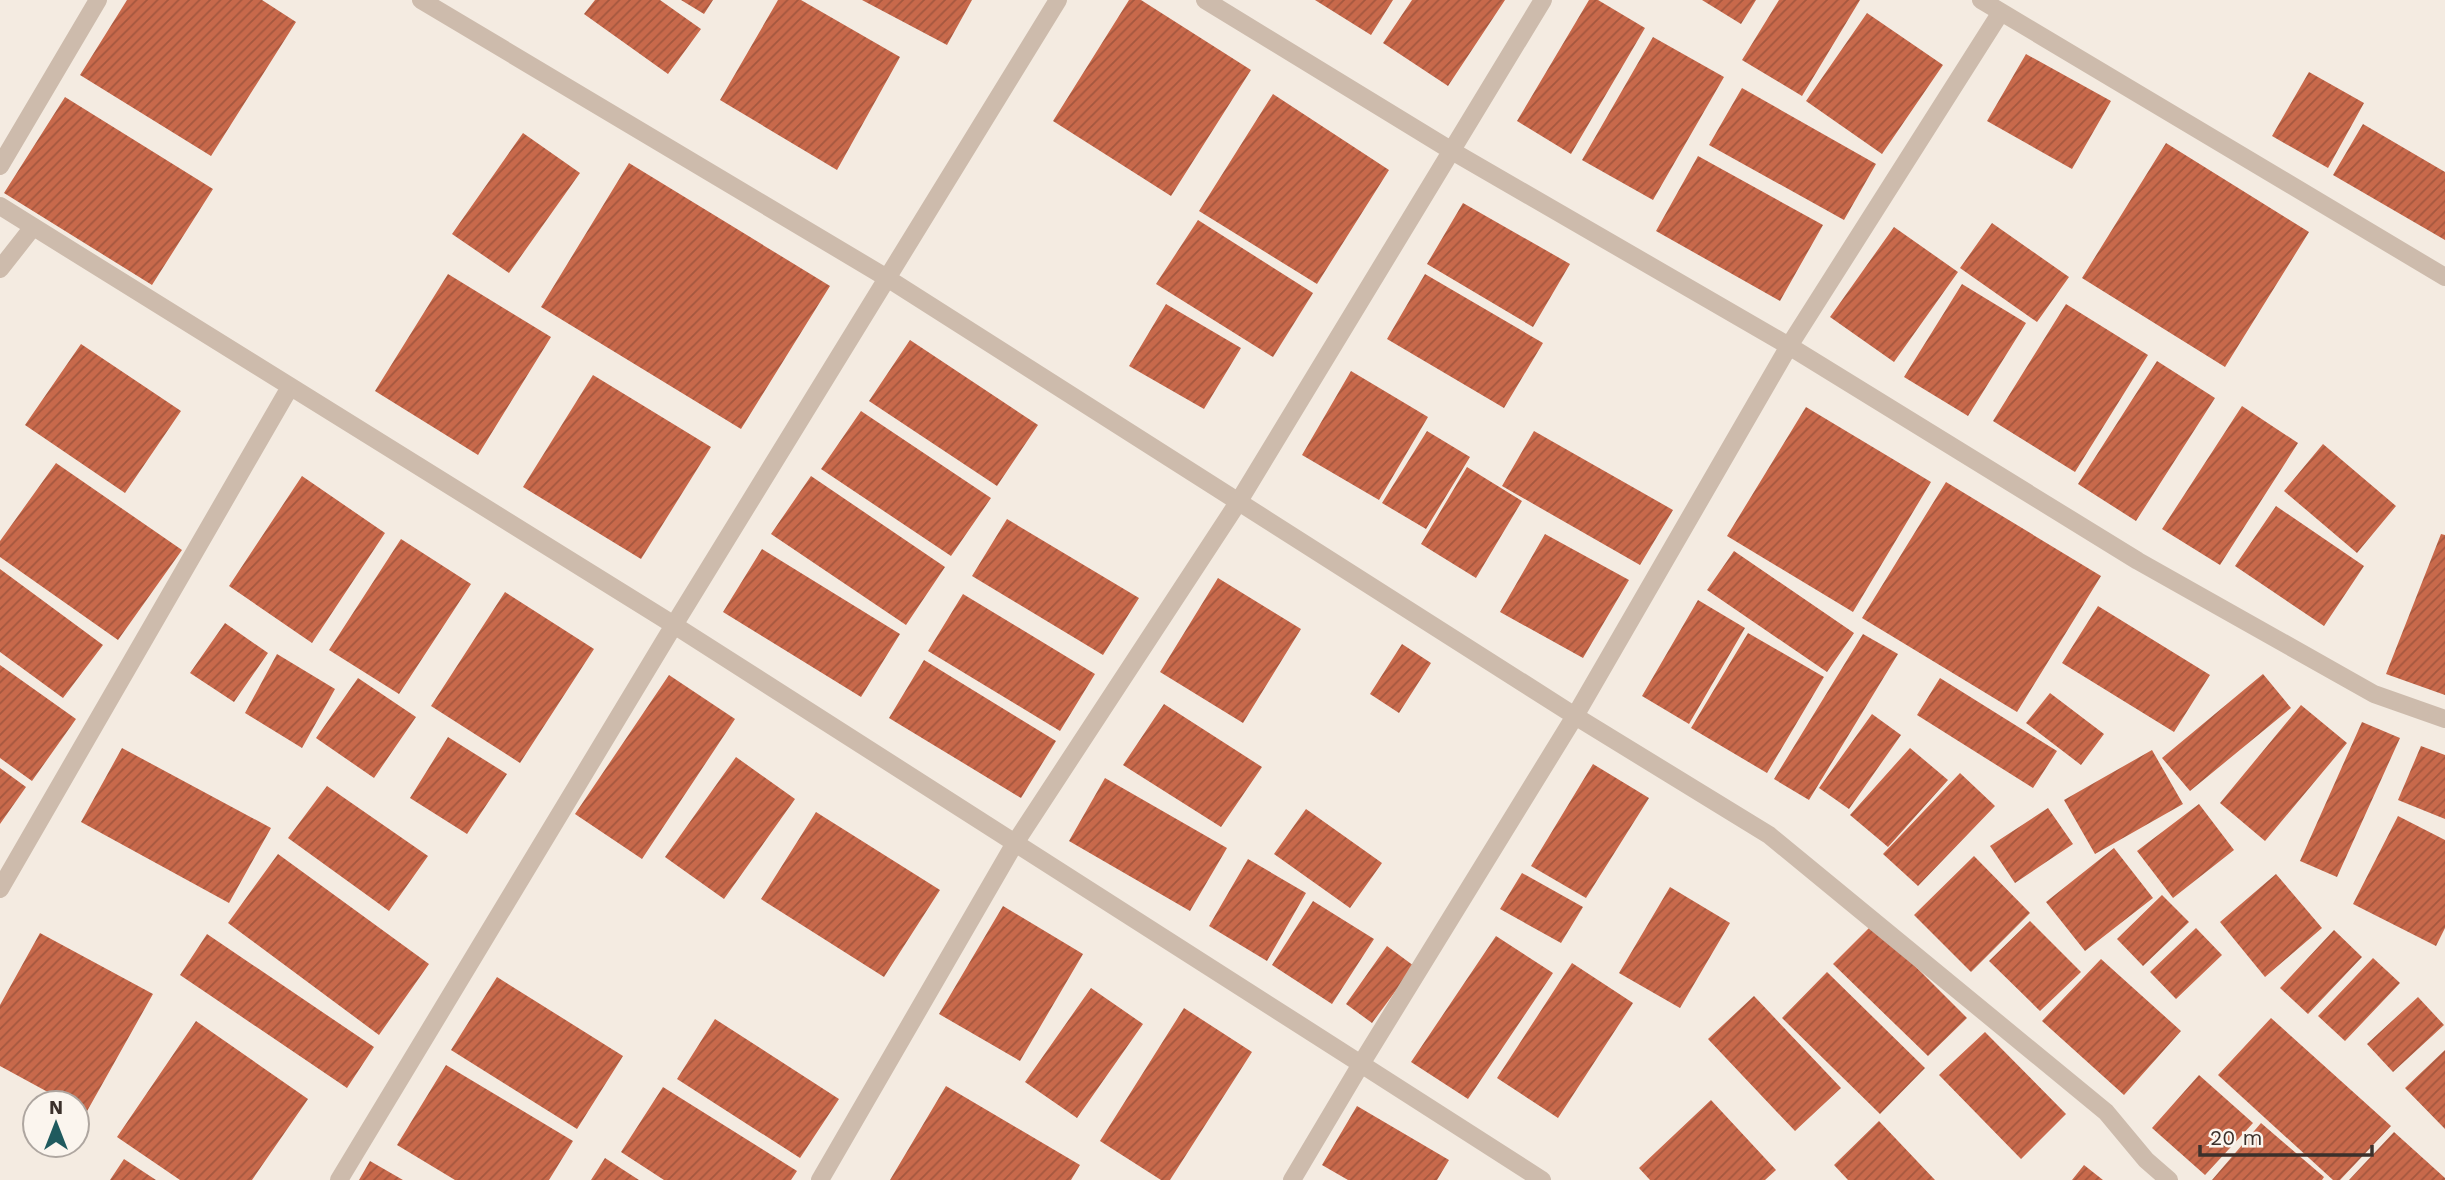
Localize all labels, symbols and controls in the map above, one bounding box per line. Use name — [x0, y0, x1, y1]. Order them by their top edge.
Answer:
north arrow — [21, 1089, 91, 1159]
text: N — [49, 1096, 63, 1119]
scale bar — [2200, 1114, 2372, 1158]
text: 20 m — [2210, 1125, 2262, 1150]

